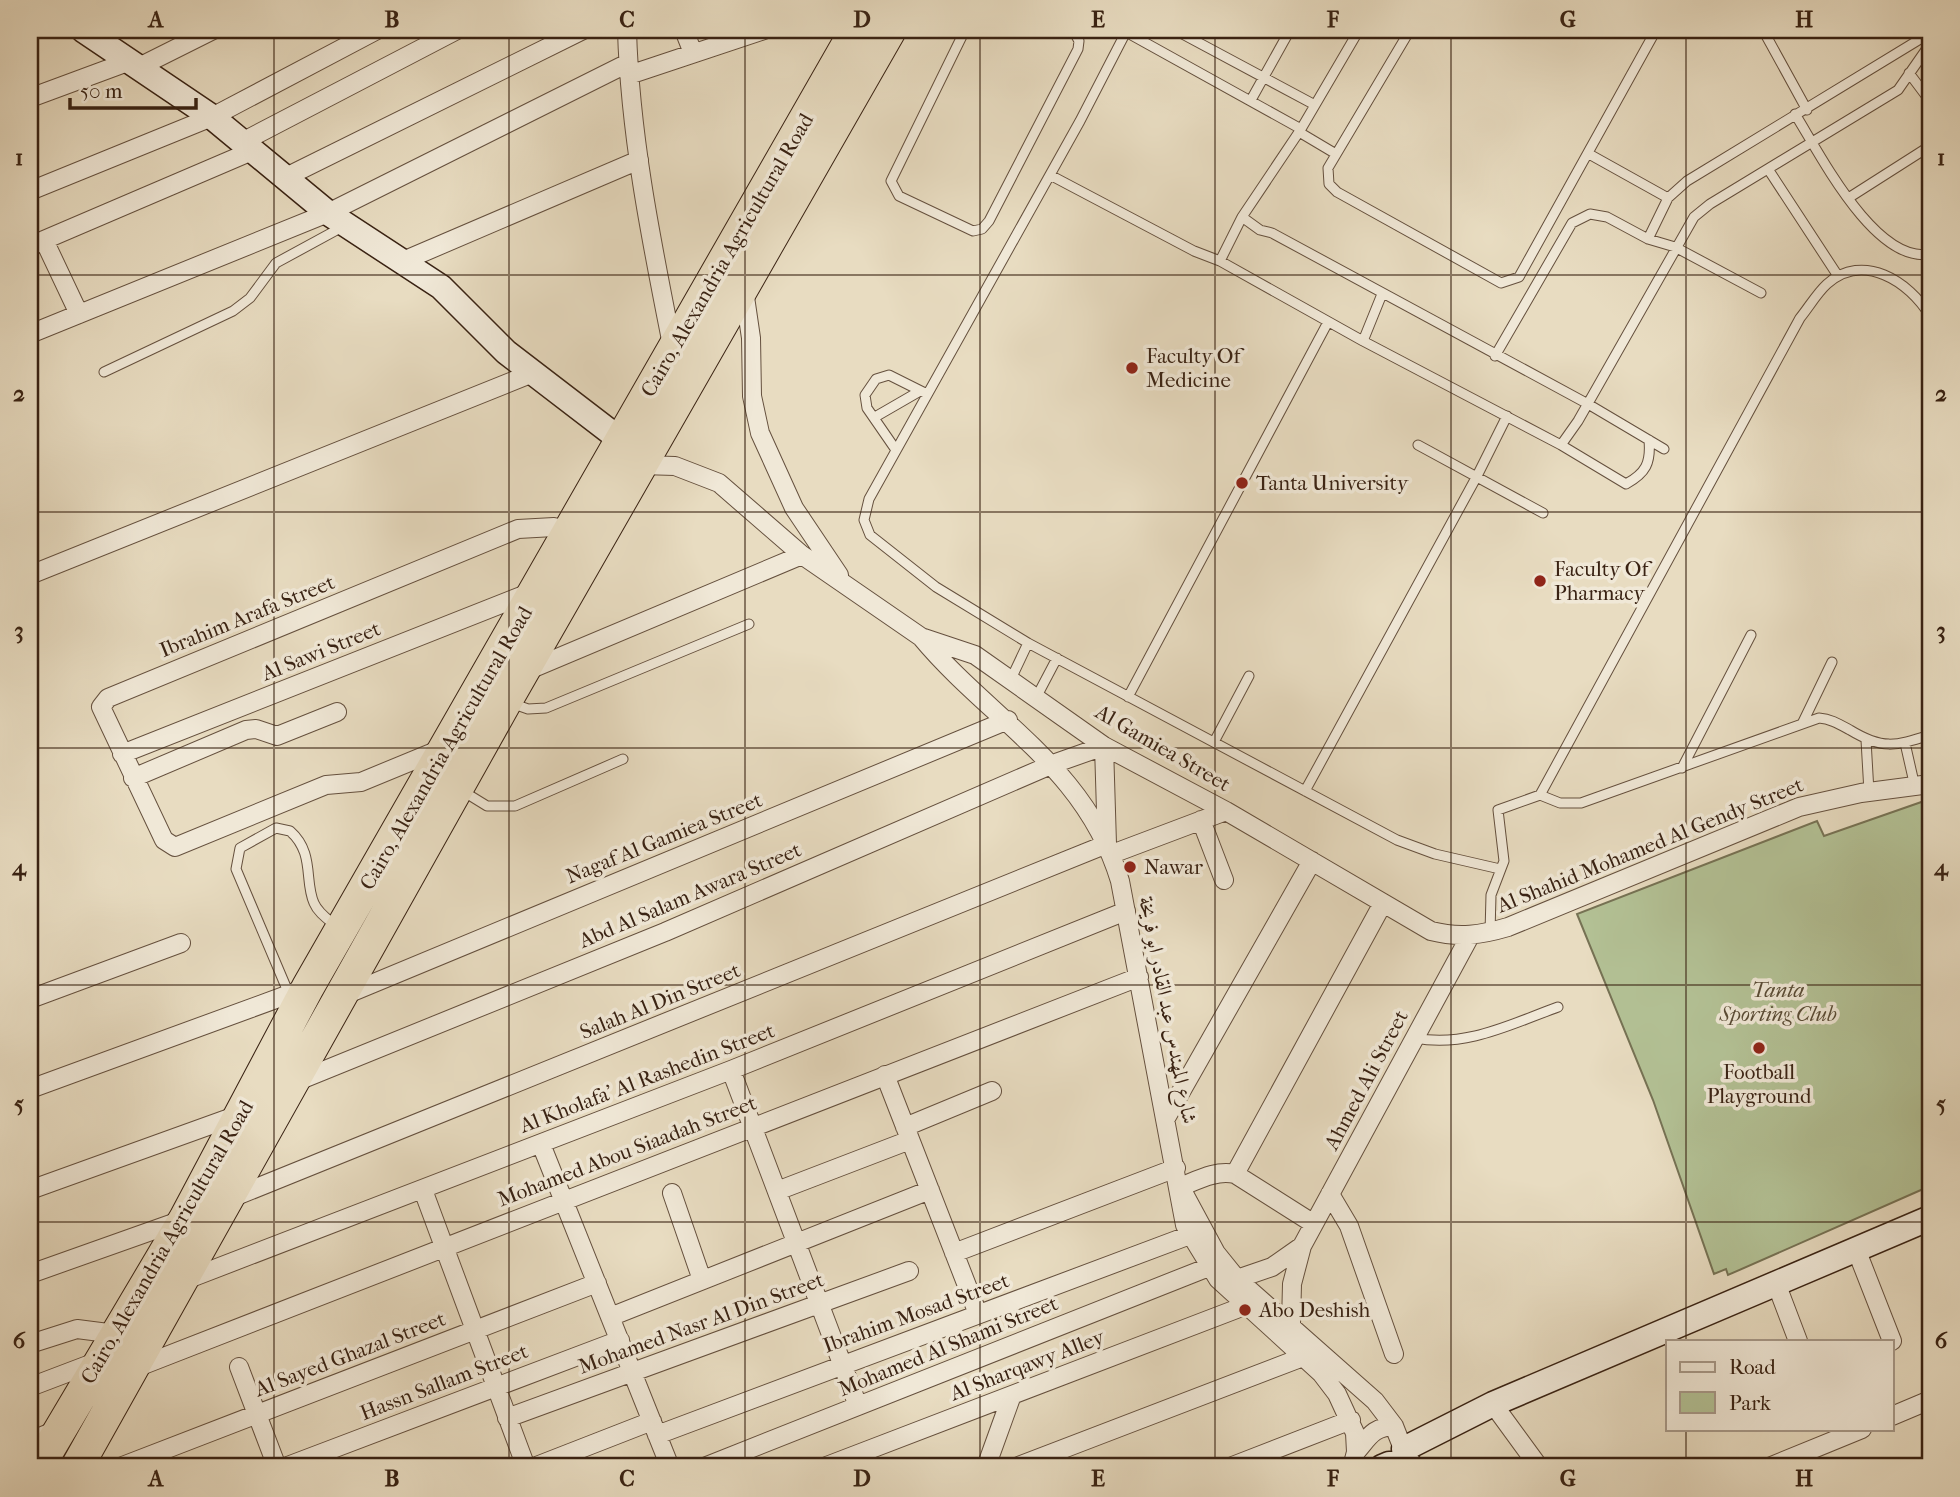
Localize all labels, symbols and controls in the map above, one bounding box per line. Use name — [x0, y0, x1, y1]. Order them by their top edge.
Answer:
text: A — [147, 6, 165, 33]
text: B — [385, 6, 400, 33]
text: C — [619, 6, 635, 33]
text: D — [853, 6, 871, 33]
text: E — [1091, 6, 1105, 33]
text: F — [1326, 6, 1340, 33]
text: G — [1560, 6, 1576, 33]
text: H — [1795, 6, 1813, 33]
scale bar — [70, 66, 196, 110]
text: 50 m — [80, 79, 123, 103]
street label: Cairo, Alexandria Agricultural Road — [636, 109, 818, 401]
text: 1 — [15, 144, 23, 171]
text: 1 — [1937, 144, 1945, 171]
place label: Faculty Of Medicine — [1146, 344, 1244, 392]
marker: Faculty Of Medicine — [1124, 360, 1140, 376]
text: 2 — [13, 380, 25, 407]
text: 2 — [1935, 380, 1947, 407]
place label: Tanta University — [1256, 471, 1409, 495]
marker: Tanta University — [1234, 475, 1250, 491]
place label: Faculty Of Pharmacy — [1554, 557, 1652, 605]
street label: Ibrahim Arafa Street — [156, 570, 338, 662]
marker: Faculty Of Pharmacy — [1532, 573, 1548, 589]
street label: Cairo, Alexandria Agricultural Road — [355, 602, 537, 894]
street label: Al Sawi Street — [257, 616, 384, 686]
text: 3 — [14, 617, 24, 644]
text: 3 — [1936, 617, 1946, 644]
street label: Al Gamiea Street — [1090, 699, 1235, 797]
street label: Al Shahid Mohamed Al Gendy Street — [1492, 772, 1807, 918]
street label: Nagaf Al Gamiea Street — [562, 787, 766, 888]
street label: Abd Al Salam Awara Street — [574, 837, 805, 953]
text: 4 — [11, 854, 27, 881]
text: 4 — [1933, 854, 1949, 881]
place label: Nawar — [1144, 855, 1203, 879]
marker: Nawar — [1122, 859, 1138, 875]
street label: شارع المهندس عبد القادر ابو فريخة — [1128, 894, 1202, 1127]
street label: Salah Al Din Street — [576, 958, 744, 1044]
park label: Tanta Sporting Club — [1718, 978, 1837, 1026]
street label: Ahmed Ali Street — [1319, 1006, 1413, 1155]
street label: Al Kholafa' Al Rashedin Street — [515, 1018, 778, 1138]
marker: Football Playground — [1751, 1040, 1767, 1056]
place label: Football Playground — [1707, 1060, 1812, 1108]
text: 5 — [14, 1090, 24, 1117]
street label: Mohamed Abou Siaadah Street — [494, 1090, 760, 1212]
text: 5 — [1936, 1090, 1946, 1117]
street label: Cairo, Alexandria Agricultural Road — [76, 1096, 258, 1388]
street label: Mohamed Nasr Al Din Street — [575, 1267, 827, 1379]
street label: Ibrahim Mosad Street — [820, 1268, 1013, 1358]
street label: Mohamed Al Shami Street — [835, 1291, 1062, 1401]
place label: Abo Deshish — [1258, 1298, 1371, 1322]
marker: Abo Deshish — [1237, 1302, 1253, 1318]
street label: Al Sayed Ghazal Street — [250, 1306, 449, 1402]
street label: Al Sharqawy Alley — [946, 1324, 1108, 1406]
text: 6 — [13, 1327, 26, 1354]
text: 6 — [1935, 1327, 1948, 1354]
street label: Hassn Sallam Street — [357, 1339, 532, 1425]
legend — [1666, 1340, 1894, 1430]
text: Road — [1729, 1355, 1776, 1379]
text: Park — [1729, 1391, 1771, 1415]
text: A — [147, 1465, 165, 1492]
text: B — [385, 1465, 400, 1492]
text: C — [619, 1465, 635, 1492]
text: D — [853, 1465, 871, 1492]
text: E — [1091, 1465, 1105, 1492]
text: F — [1326, 1465, 1340, 1492]
text: G — [1560, 1465, 1576, 1492]
text: H — [1795, 1465, 1813, 1492]

